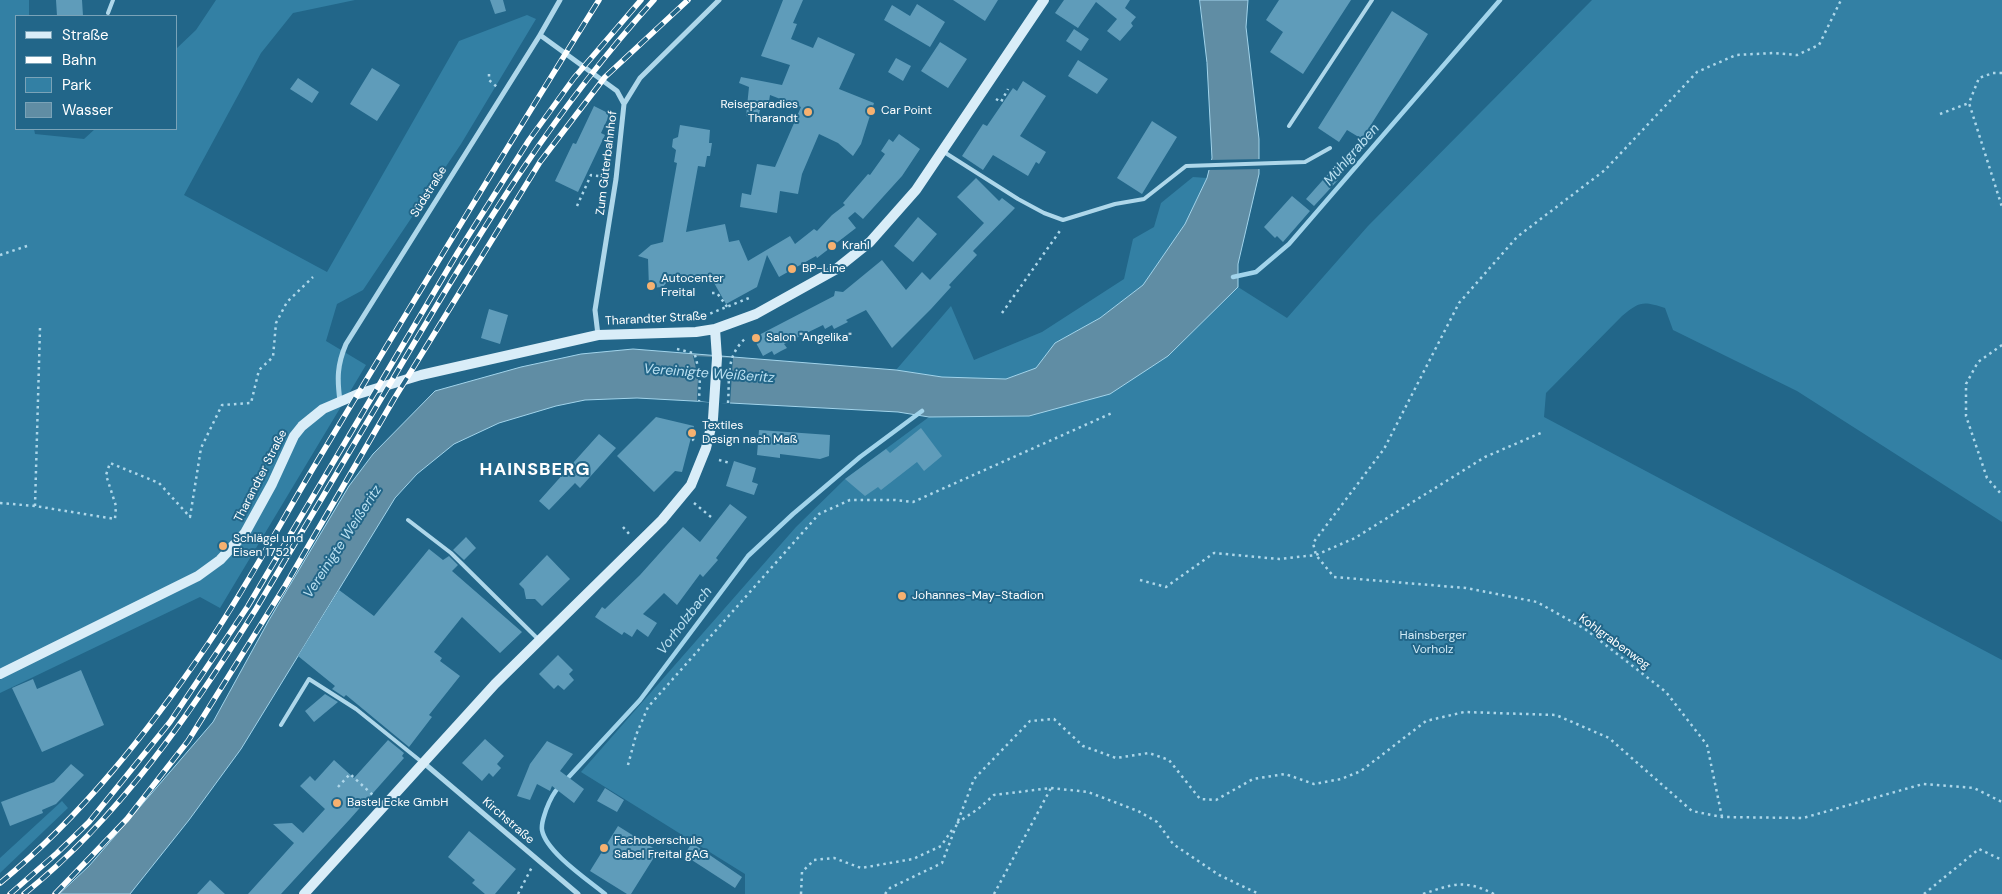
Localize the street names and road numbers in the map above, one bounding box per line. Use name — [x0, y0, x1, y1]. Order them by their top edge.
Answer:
street label: Zum Güterbahnhof — [593, 110, 621, 216]
street label: Südstraße — [408, 164, 450, 220]
street label: Tharandter Straße — [605, 309, 707, 329]
street label: Tharandter Straße — [231, 427, 291, 525]
street label: Kohlgrabenweg — [1576, 611, 1652, 673]
street label: Kirchstraße — [479, 795, 537, 847]

